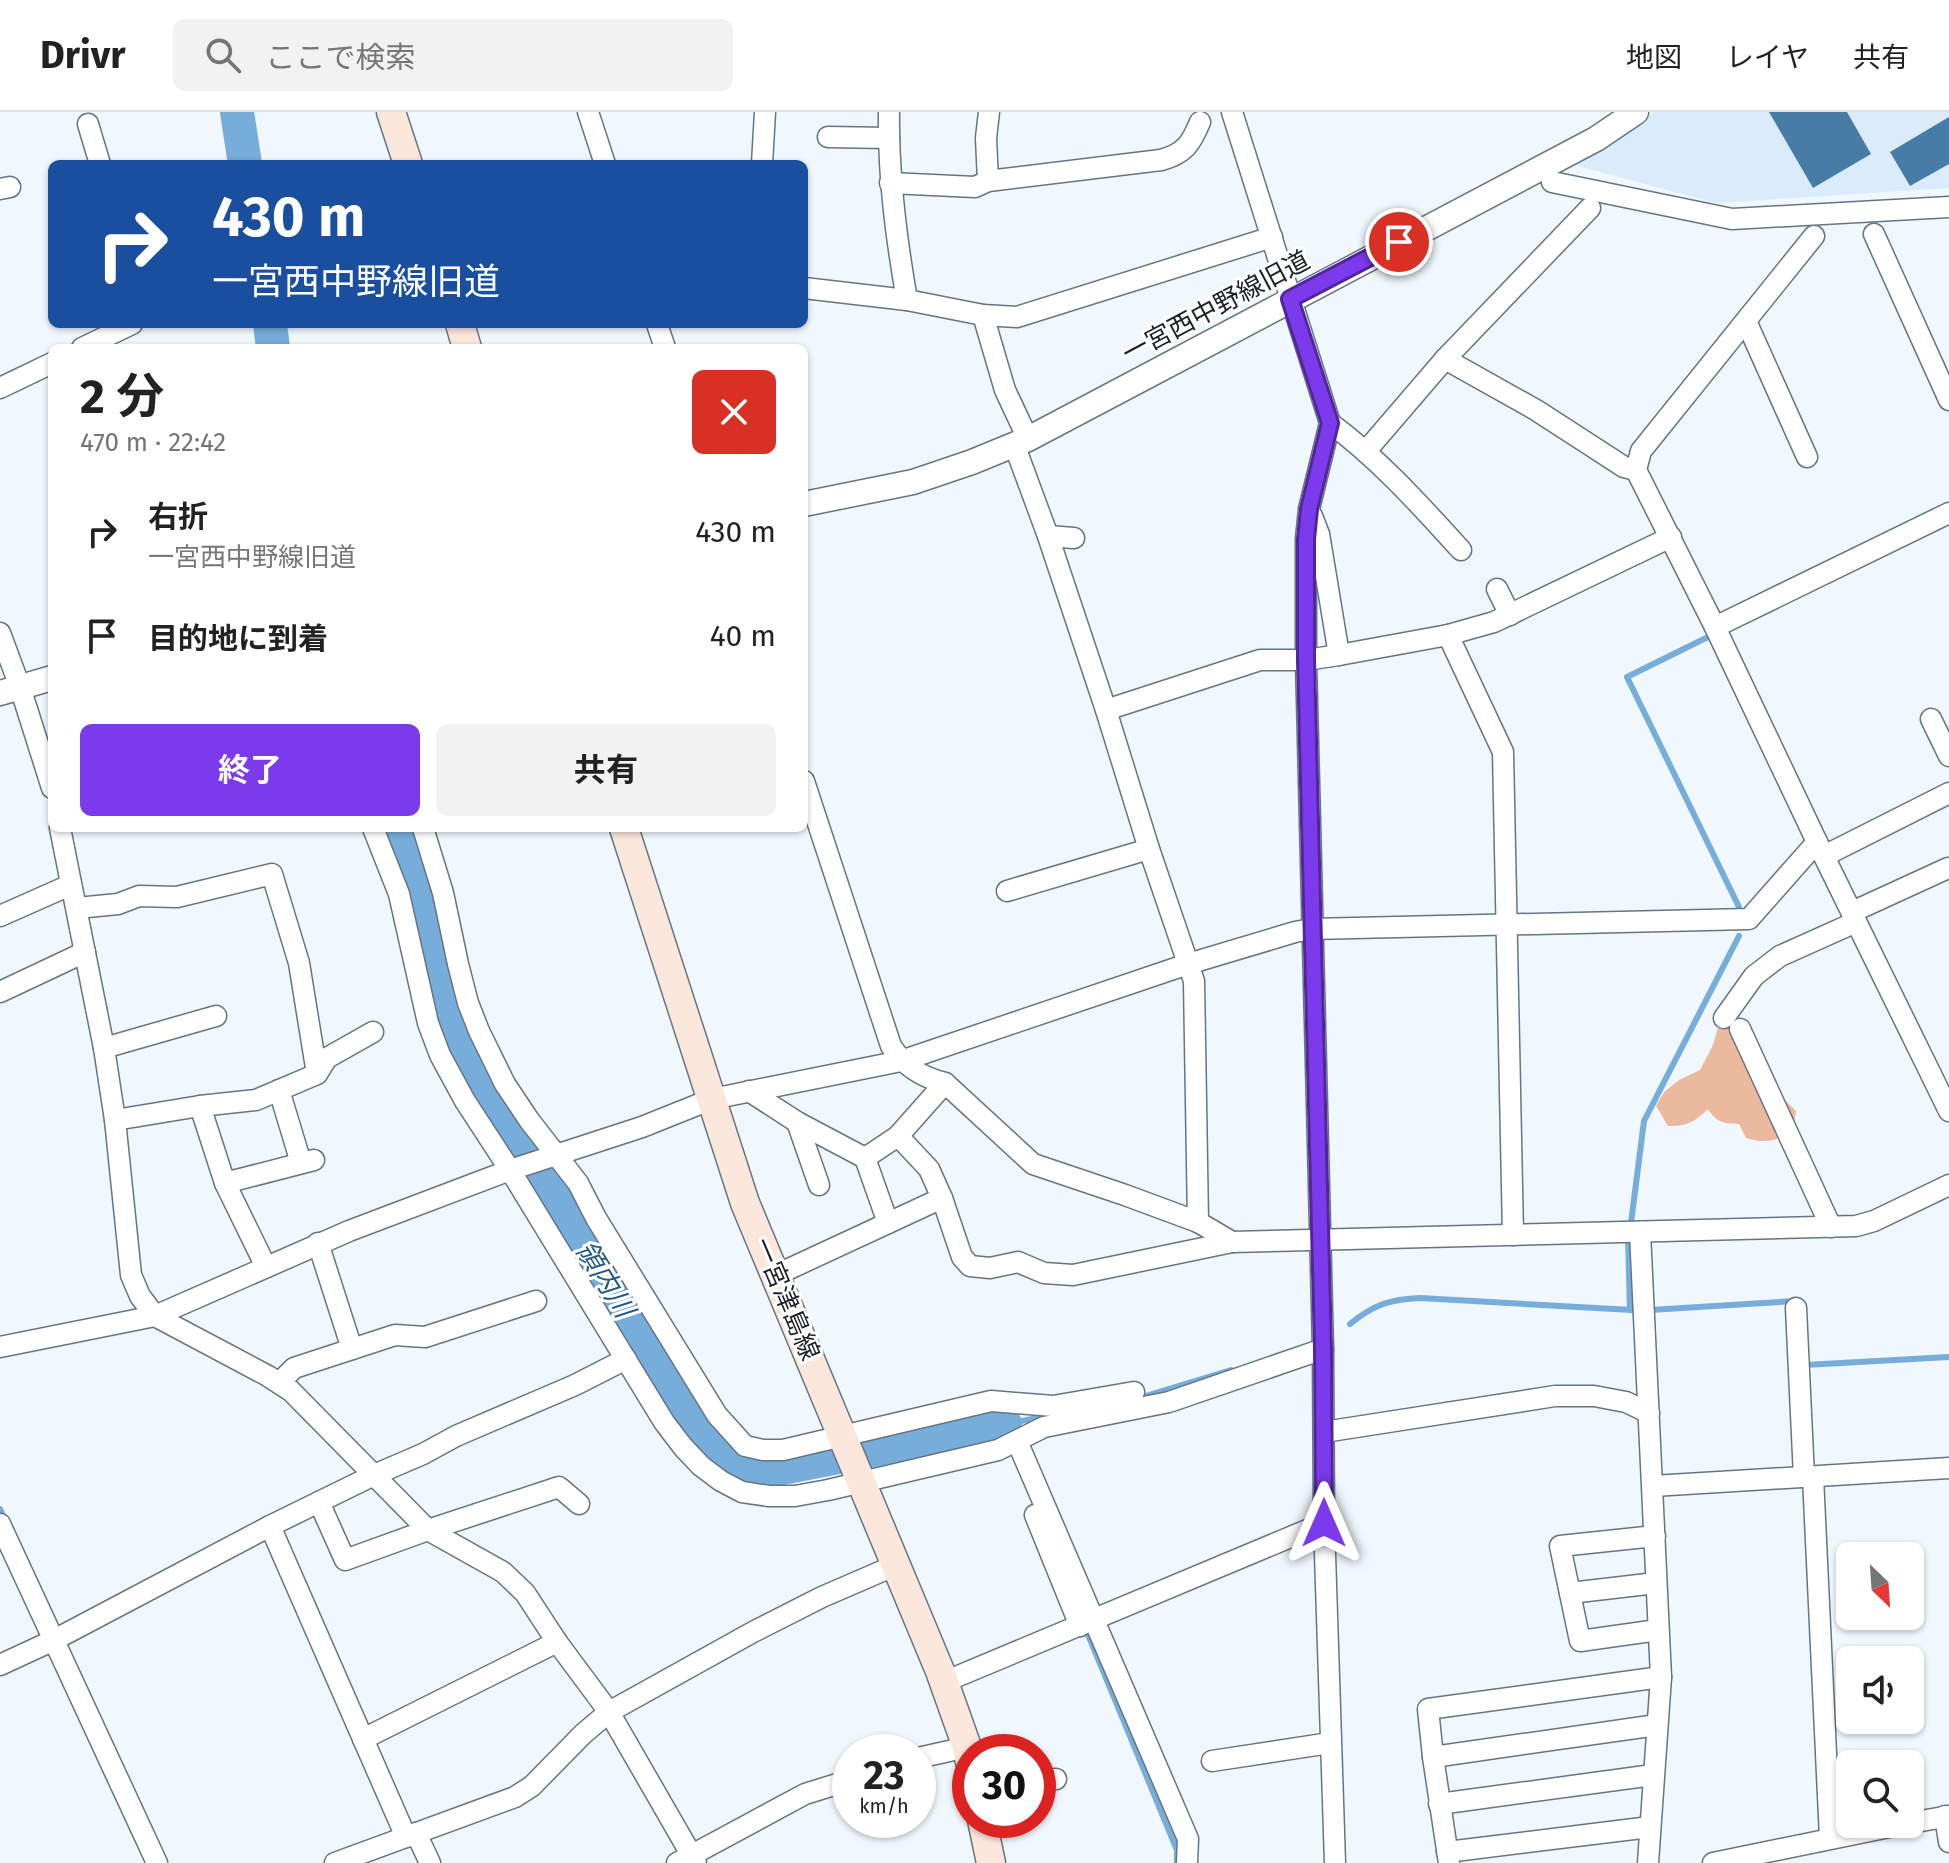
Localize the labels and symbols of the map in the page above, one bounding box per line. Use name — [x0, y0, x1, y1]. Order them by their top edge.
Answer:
pin — [1365, 208, 1433, 276]
street label: 一宮西中野線旧道 — [1117, 244, 1315, 370]
street label: 一宮津島線 — [746, 1233, 826, 1365]
water label: 領内川 — [569, 1235, 643, 1326]
position arrow — [1282, 1481, 1366, 1565]
north arrow — [1836, 1542, 1924, 1630]
speed limit sign: 30 — [952, 1734, 1056, 1838]

